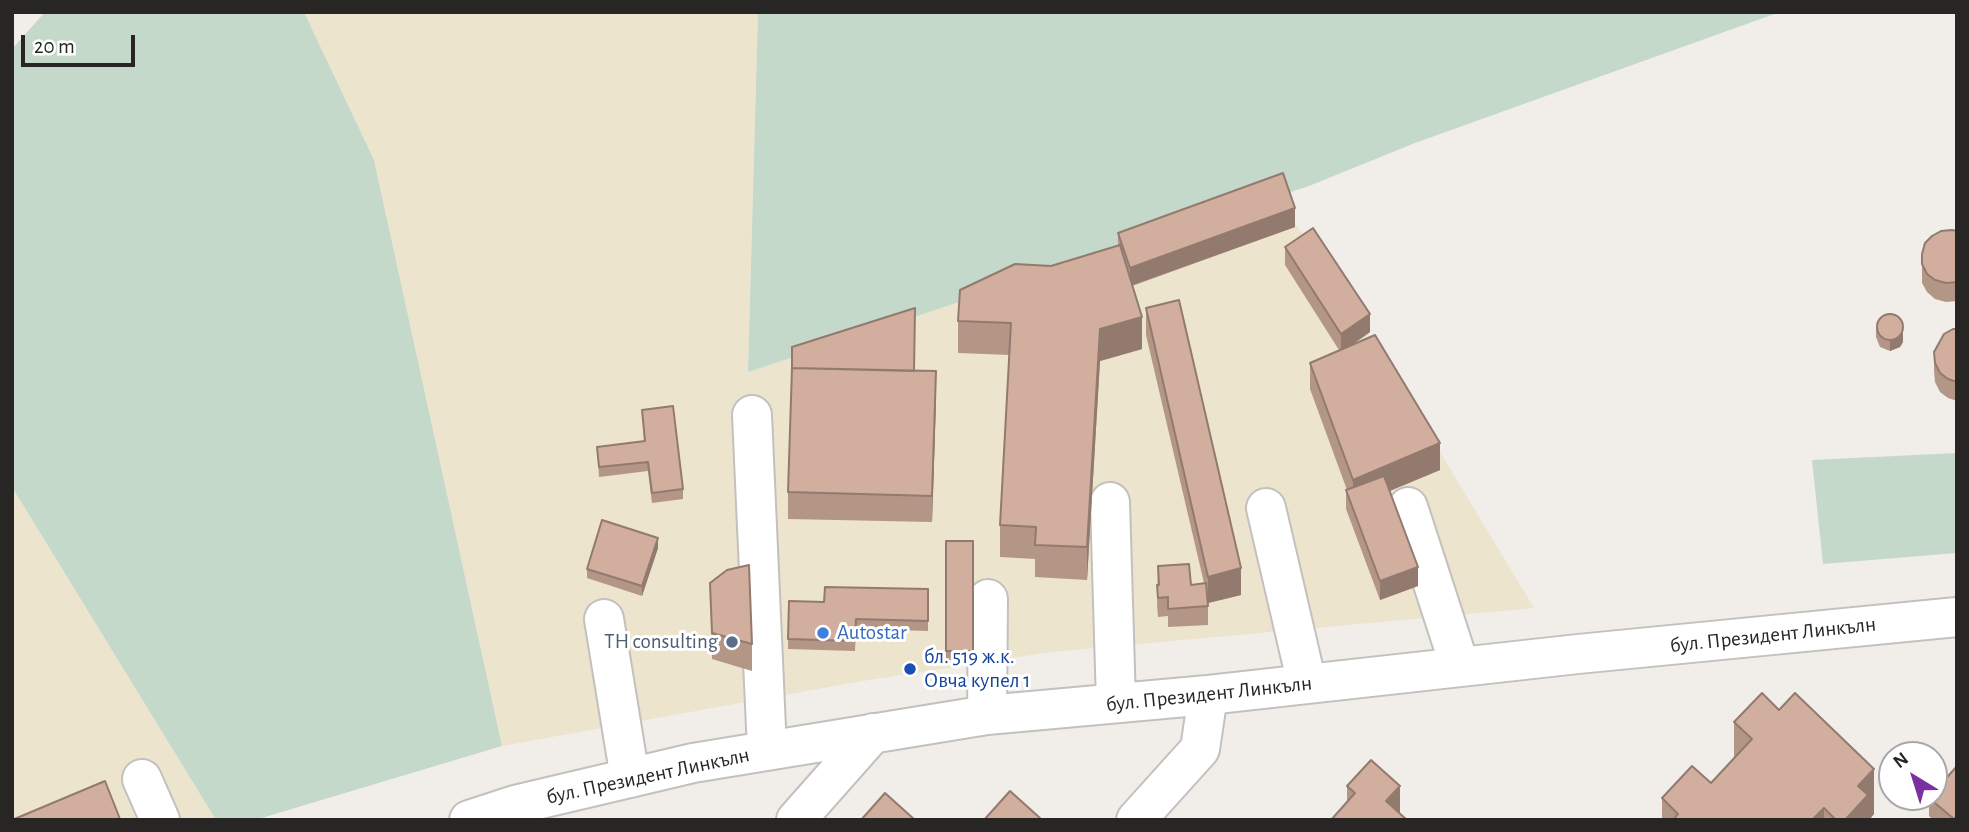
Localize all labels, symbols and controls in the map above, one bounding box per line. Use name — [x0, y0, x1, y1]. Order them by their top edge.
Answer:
scale bar — [24, 21, 138, 65]
text: 20 m — [34, 36, 75, 57]
street label: бул. Президент Линкълн — [1669, 612, 1877, 658]
place label: Autostar — [837, 620, 907, 646]
marker: Autostar — [815, 625, 831, 641]
place label: TH consulting — [604, 629, 718, 655]
marker: TH consulting — [724, 634, 740, 650]
place label: бл. 519 ж.к. Овча купел 1 — [924, 644, 1030, 694]
marker: бл. 519 ж.к. Овча купел 1 — [902, 661, 918, 677]
street label: бул. Президент Линкълн — [1105, 671, 1313, 717]
north arrow — [1878, 741, 1948, 811]
street label: бул. Президент Линкълн — [544, 742, 752, 810]
text: N — [1890, 749, 1912, 772]

